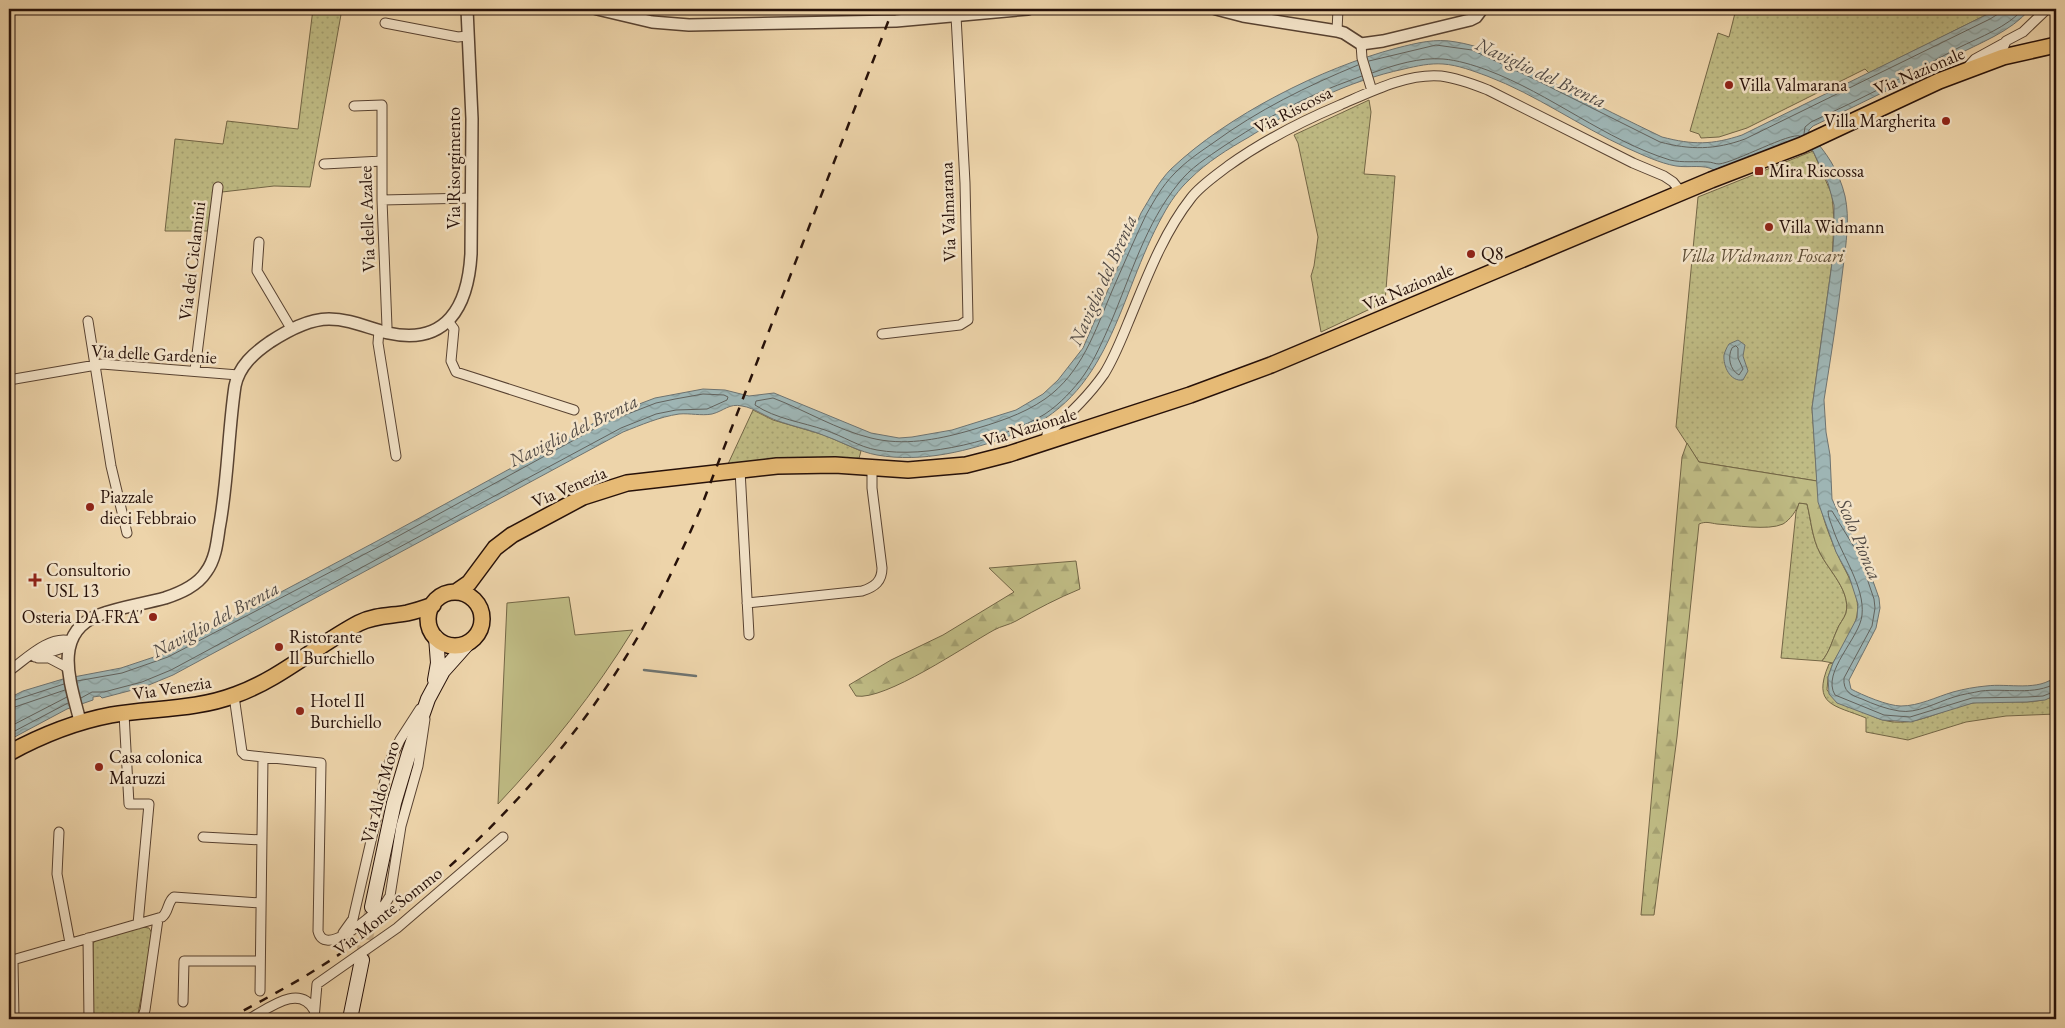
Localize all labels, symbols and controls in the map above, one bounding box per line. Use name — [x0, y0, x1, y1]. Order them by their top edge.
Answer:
water label: Naviglio del Brenta — [1471, 31, 1610, 114]
street label: Via Nazionale — [1870, 41, 1968, 100]
place label: Villa Valmarana — [1739, 73, 1848, 96]
marker: Villa Valmarana — [1723, 79, 1735, 91]
street label: Via Riscossa — [1250, 80, 1336, 139]
street label: Via Risorgimento — [442, 107, 465, 229]
place label: Villa Margherita — [1824, 109, 1937, 132]
marker: Villa Margherita — [1940, 115, 1952, 127]
place label: Mira Riscossa — [1769, 159, 1865, 182]
street label: Via Valmarana — [934, 161, 961, 262]
street label: Via delle Azalee — [353, 165, 380, 273]
marker: Mira Riscossa — [1753, 165, 1765, 177]
street label: Via dei Ciclamini — [173, 200, 210, 322]
water label: Naviglio del Brenta — [1062, 211, 1143, 351]
place label: Villa Widmann — [1779, 215, 1885, 238]
marker: Villa Widmann — [1763, 221, 1775, 233]
place label: Q8 — [1481, 242, 1503, 265]
park label: Villa Widmann Foscari — [1680, 244, 1845, 267]
marker: Q8 — [1465, 248, 1477, 260]
street label: Via Nazionale — [1359, 257, 1457, 316]
street label: Via delle Gardenie — [91, 339, 217, 368]
water label: Naviglio del Brenta — [504, 388, 642, 473]
street label: Via Nazionale — [981, 401, 1079, 452]
street label: Via Venezia — [528, 460, 610, 513]
place label: Piazzale dieci Febbraio — [100, 485, 197, 529]
water label: Scolo Pionca — [1831, 494, 1888, 584]
marker: Piazzale dieci Febbraio — [84, 501, 96, 513]
place label: Consultorio USL 13 — [46, 558, 131, 602]
marker: Consultorio USL 13 — [28, 573, 42, 587]
water label: Naviglio del Brenta — [146, 575, 283, 664]
place label: Osteria DA FRA' — [22, 605, 143, 628]
marker: Osteria DA FRA' — [147, 611, 159, 623]
place label: Ristorante Il Burchiello — [289, 625, 375, 669]
marker: Ristorante Il Burchiello — [273, 641, 285, 653]
street label: Via Venezia — [131, 670, 214, 705]
place label: Hotel Il Burchiello — [310, 689, 382, 733]
marker: Hotel Il Burchiello — [294, 705, 306, 717]
street label: Via Aldo Moro — [355, 738, 404, 846]
place label: Casa colonica Maruzzi — [109, 745, 203, 789]
marker: Casa colonica Maruzzi — [93, 761, 105, 773]
street label: Via Monte Sommo — [329, 861, 447, 960]

